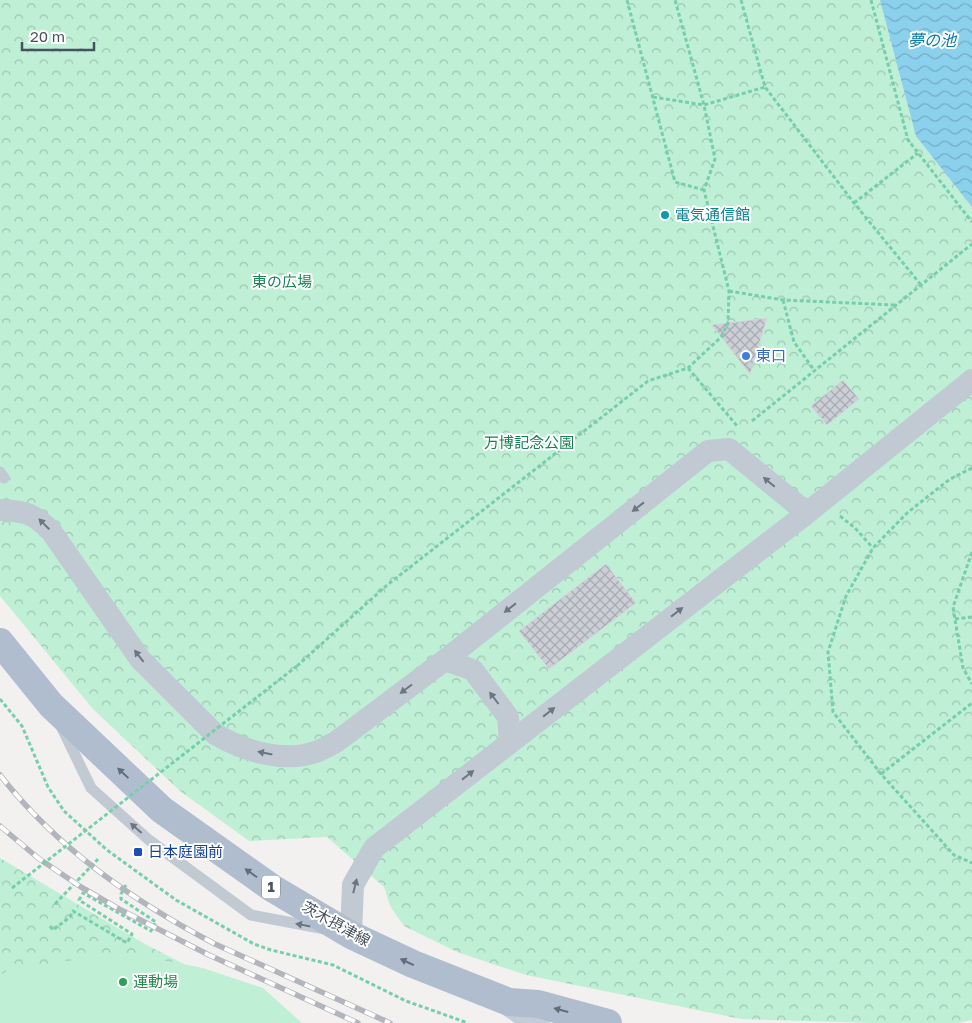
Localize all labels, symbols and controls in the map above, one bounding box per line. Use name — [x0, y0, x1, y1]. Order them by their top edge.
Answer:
scale bar — [22, 20, 95, 52]
text: 20 m — [30, 27, 65, 45]
water label: 夢の池 — [908, 30, 958, 50]
place label: 電気通信館 — [675, 205, 750, 223]
marker: 電気通信館 — [659, 209, 671, 221]
park label: 東の広場 — [252, 272, 312, 290]
place label: 東口 — [756, 346, 786, 364]
marker: 東口 — [740, 350, 752, 362]
park label: 万博記念公園 — [484, 433, 574, 451]
one-way arrow — [763, 476, 776, 487]
one-way arrow — [632, 502, 645, 513]
one-way arrow — [39, 519, 51, 531]
one-way arrow — [504, 603, 517, 614]
one-way arrow — [671, 607, 684, 618]
one-way arrow — [133, 650, 144, 663]
one-way arrow — [399, 684, 413, 694]
one-way arrow — [488, 692, 499, 705]
one-way arrow — [542, 706, 555, 717]
one-way arrow — [257, 749, 272, 757]
one-way arrow — [117, 767, 129, 779]
one-way arrow — [461, 769, 474, 780]
one-way arrow — [130, 823, 142, 834]
place label: 日本庭園前 — [148, 842, 223, 860]
marker: 日本庭園前 — [132, 846, 144, 858]
one-way arrow — [244, 868, 258, 878]
road number: 1 — [262, 876, 280, 899]
one-way arrow — [351, 879, 359, 894]
street label: 茨木摂津線 — [299, 897, 374, 949]
one-way arrow — [295, 921, 311, 929]
one-way arrow — [400, 957, 414, 965]
place label: 運動場 — [133, 972, 178, 990]
marker: 運動場 — [117, 976, 129, 988]
one-way arrow — [553, 1006, 568, 1014]

